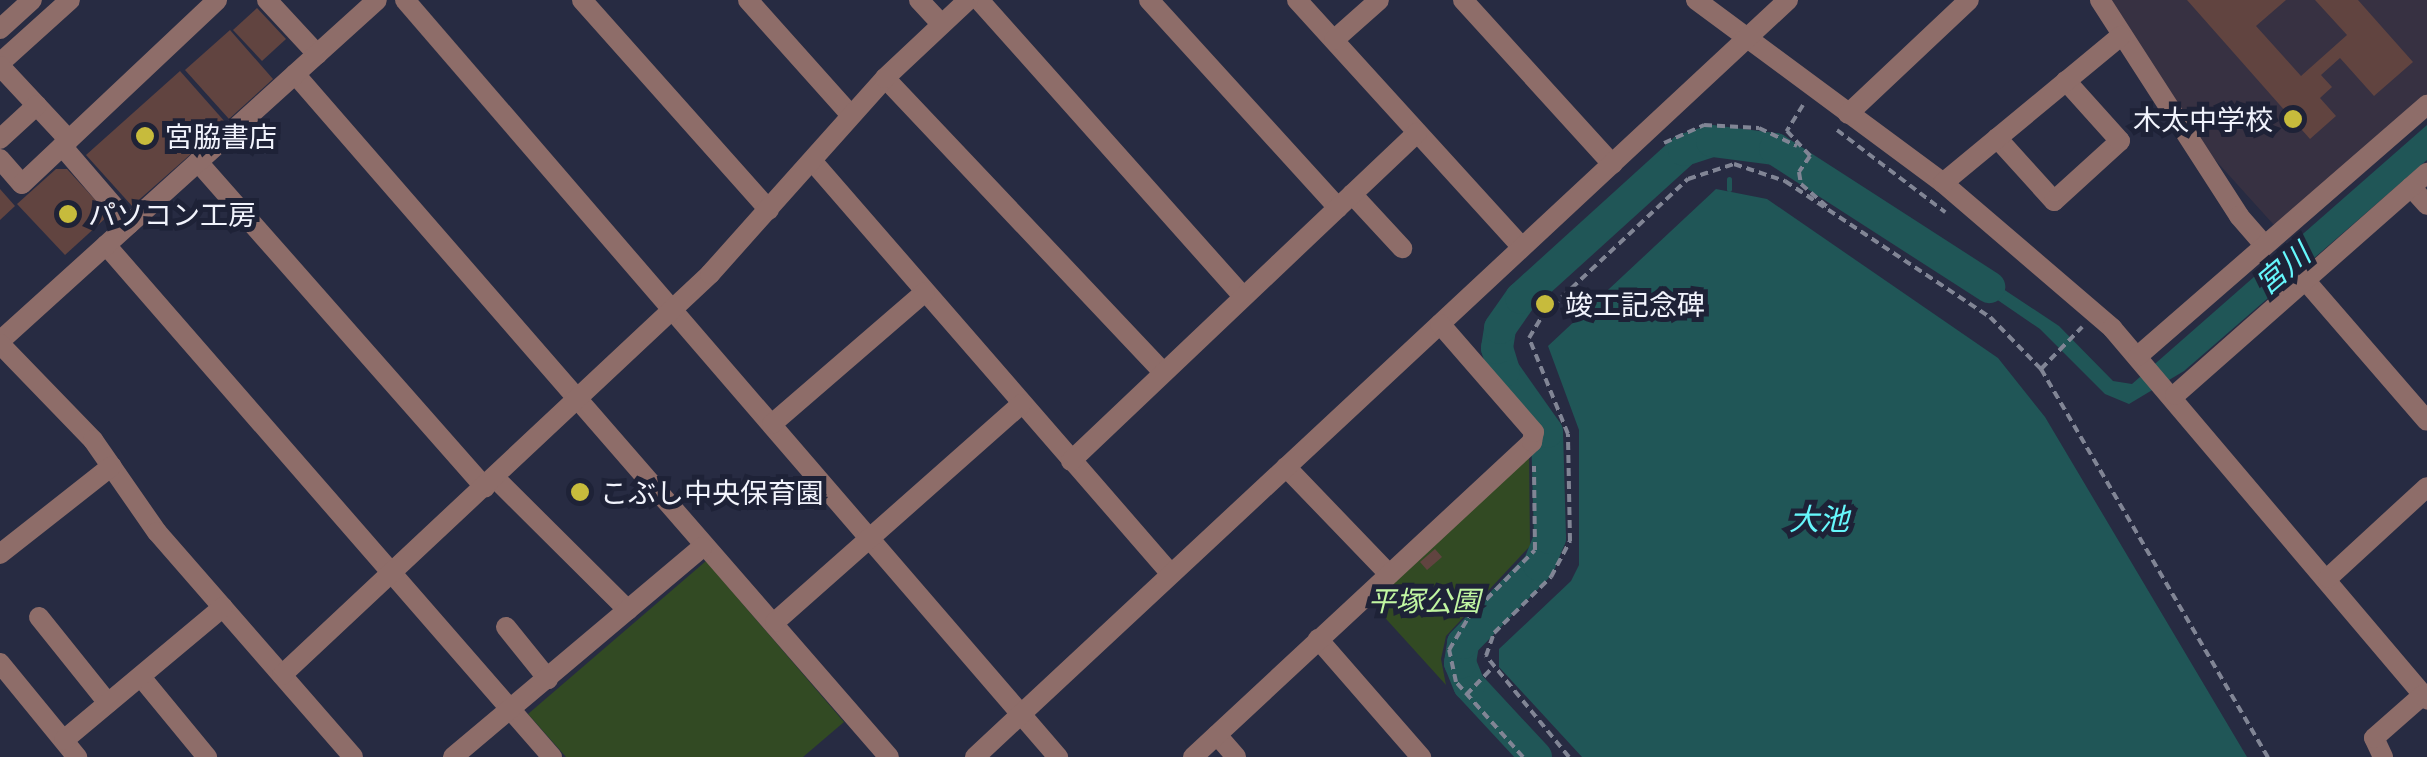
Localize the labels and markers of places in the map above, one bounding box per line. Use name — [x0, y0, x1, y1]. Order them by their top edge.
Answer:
place label: 木太中学校 — [2133, 102, 2273, 136]
marker: 木太中学校 — [2282, 108, 2304, 130]
place label: 宮脇書店 — [165, 119, 277, 153]
marker: 宮脇書店 — [134, 125, 156, 147]
place label: パソコン工房 — [88, 197, 256, 231]
marker: パソコン工房 — [57, 203, 79, 225]
place label: 竣工記念碑 — [1565, 287, 1705, 321]
marker: 竣工記念碑 — [1534, 293, 1556, 315]
place label: こぶし中央保育園 — [600, 475, 824, 509]
marker: こぶし中央保育園 — [569, 481, 591, 503]

